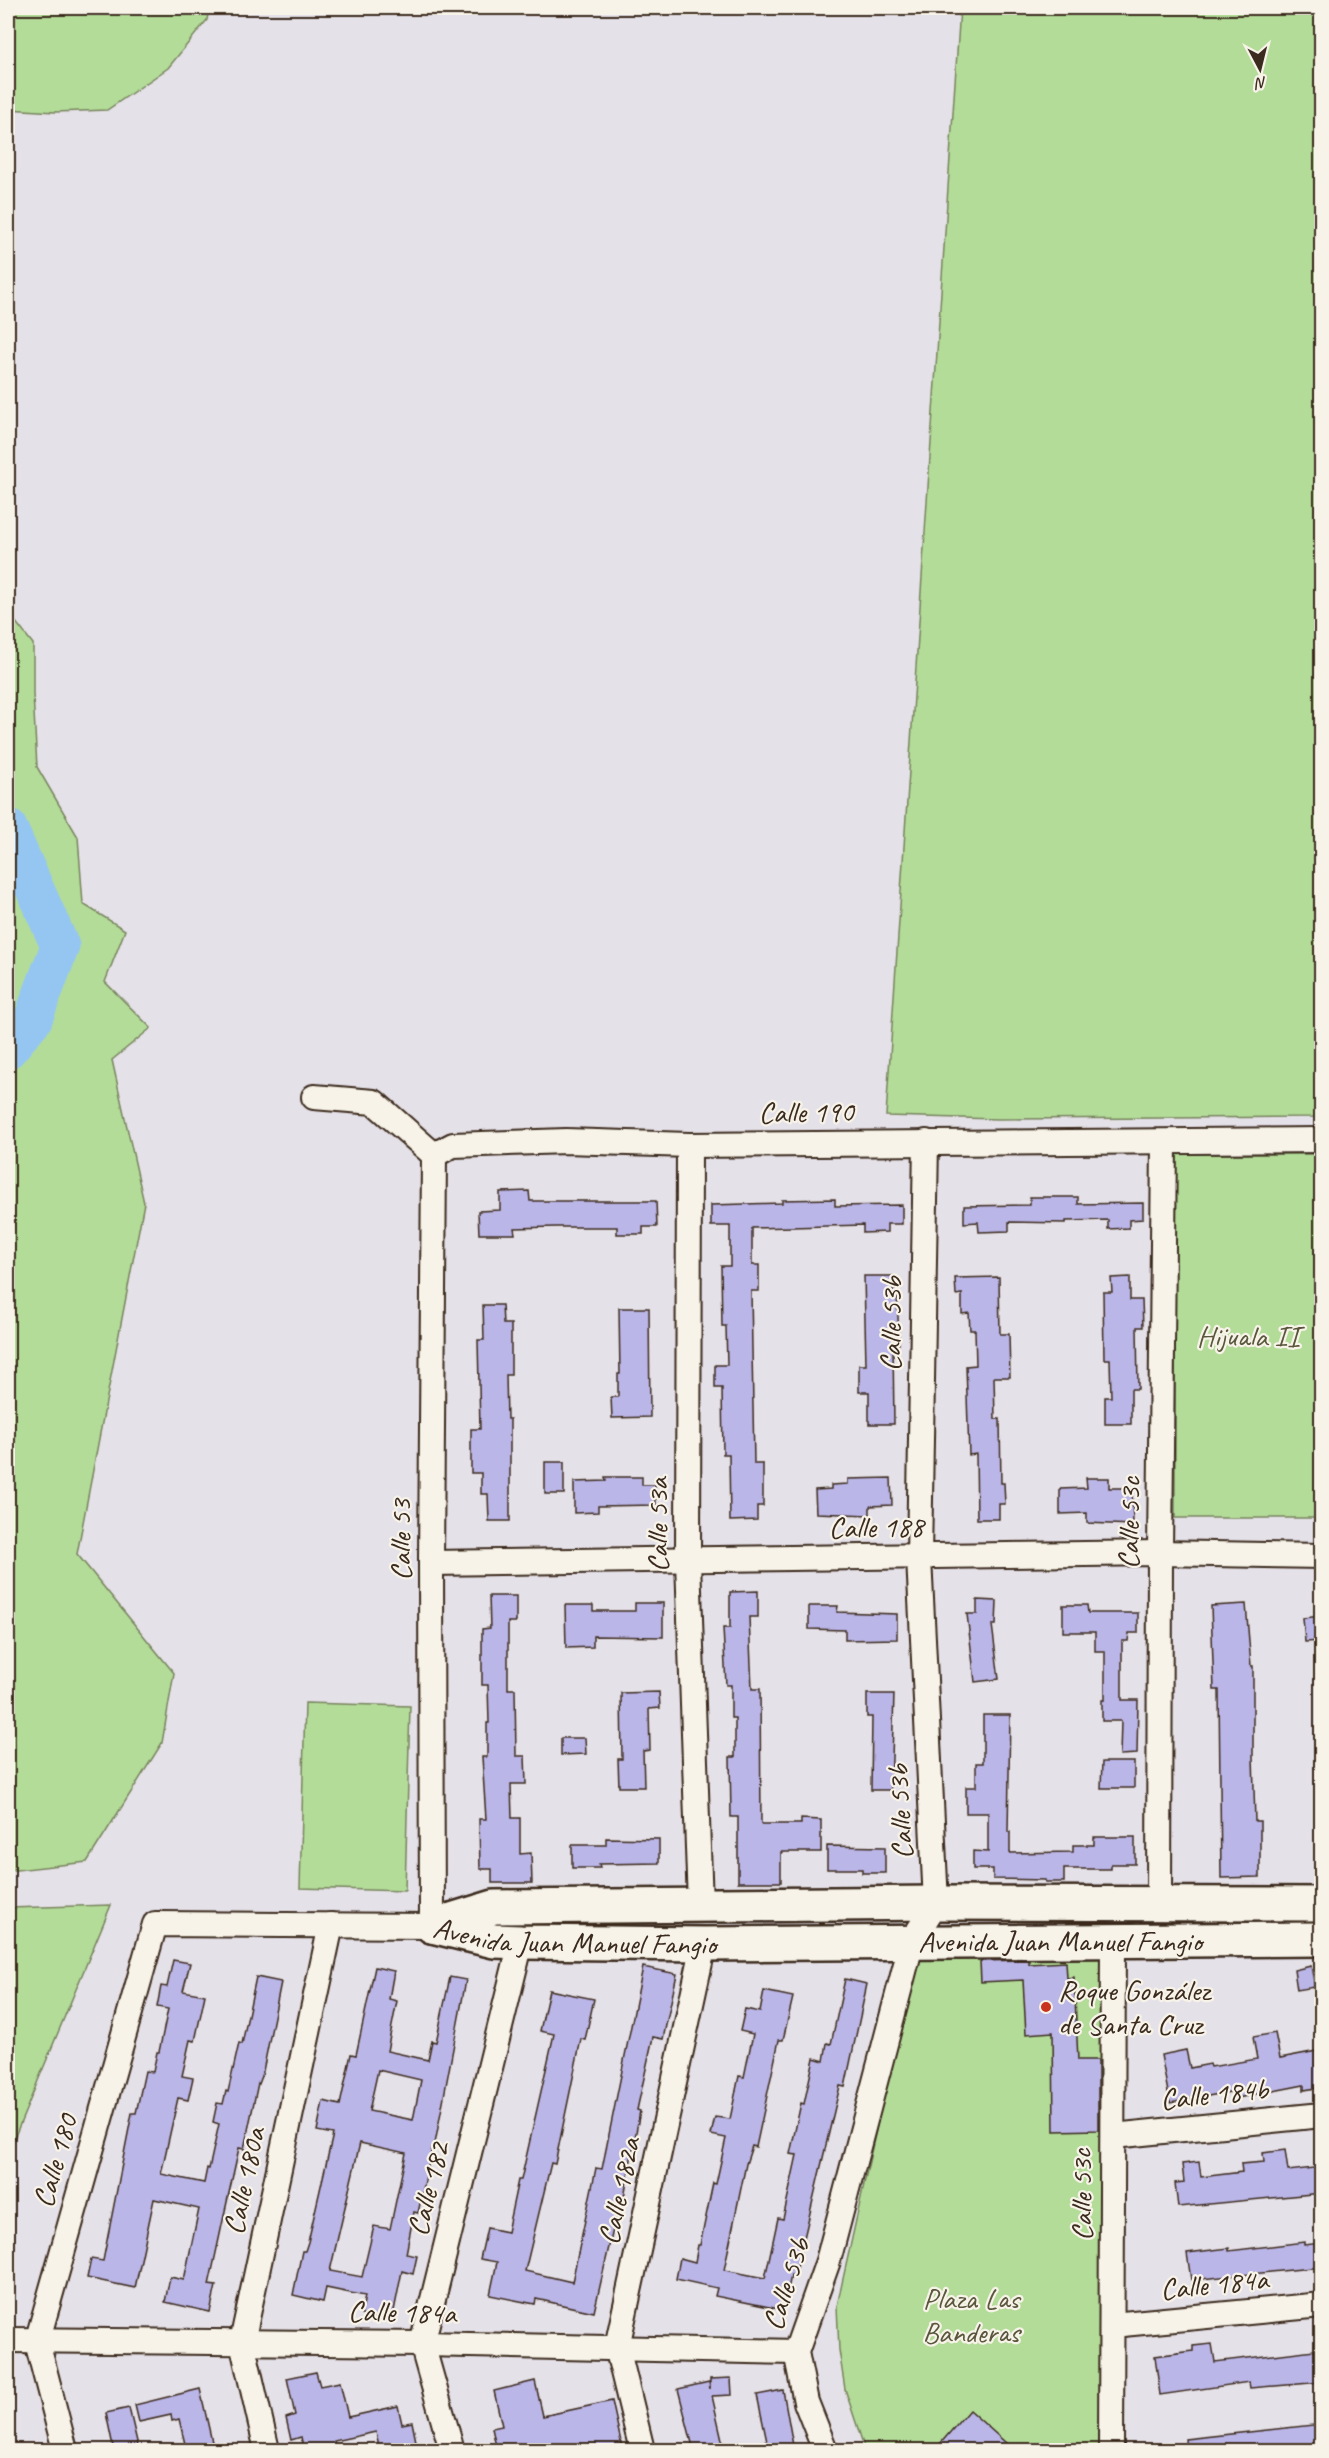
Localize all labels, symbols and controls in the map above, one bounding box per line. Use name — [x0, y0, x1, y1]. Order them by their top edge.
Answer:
north arrow — [1230, 39, 1290, 99]
text: N — [1253, 72, 1268, 94]
street label: Calle 190 — [758, 1092, 856, 1132]
street label: Calle 53b — [871, 1274, 911, 1372]
park label: Hijuala II — [1197, 1317, 1305, 1355]
street label: Calle 53c — [1109, 1475, 1149, 1569]
street label: Calle 53a — [638, 1476, 676, 1572]
street label: Calle 53 — [381, 1497, 419, 1581]
street label: Calle 188 — [828, 1507, 926, 1547]
street label: Calle 53b — [878, 1762, 921, 1860]
street label: Avenida Juan Manuel Fangio — [430, 1908, 720, 1963]
street label: Avenida Juan Manuel Fangio — [918, 1922, 1205, 1960]
place label: Roque González de Santa Cruz — [1058, 1971, 1212, 2043]
marker: Roque González de Santa Cruz — [1039, 2000, 1053, 2014]
street label: Calle 184b — [1158, 2069, 1272, 2119]
street label: Calle 180 — [24, 2108, 87, 2212]
street label: Calle 180a — [214, 2122, 274, 2238]
street label: Calle 182a — [589, 2132, 649, 2248]
street label: Calle 182 — [398, 2136, 459, 2240]
street label: Calle 53c — [1062, 2148, 1100, 2241]
street label: Calle 53b — [753, 2231, 819, 2335]
street label: Calle 184a — [1158, 2259, 1272, 2309]
park label: Plaza Las Banderas — [922, 2279, 1022, 2351]
street label: Calle 184a — [348, 2292, 458, 2332]

